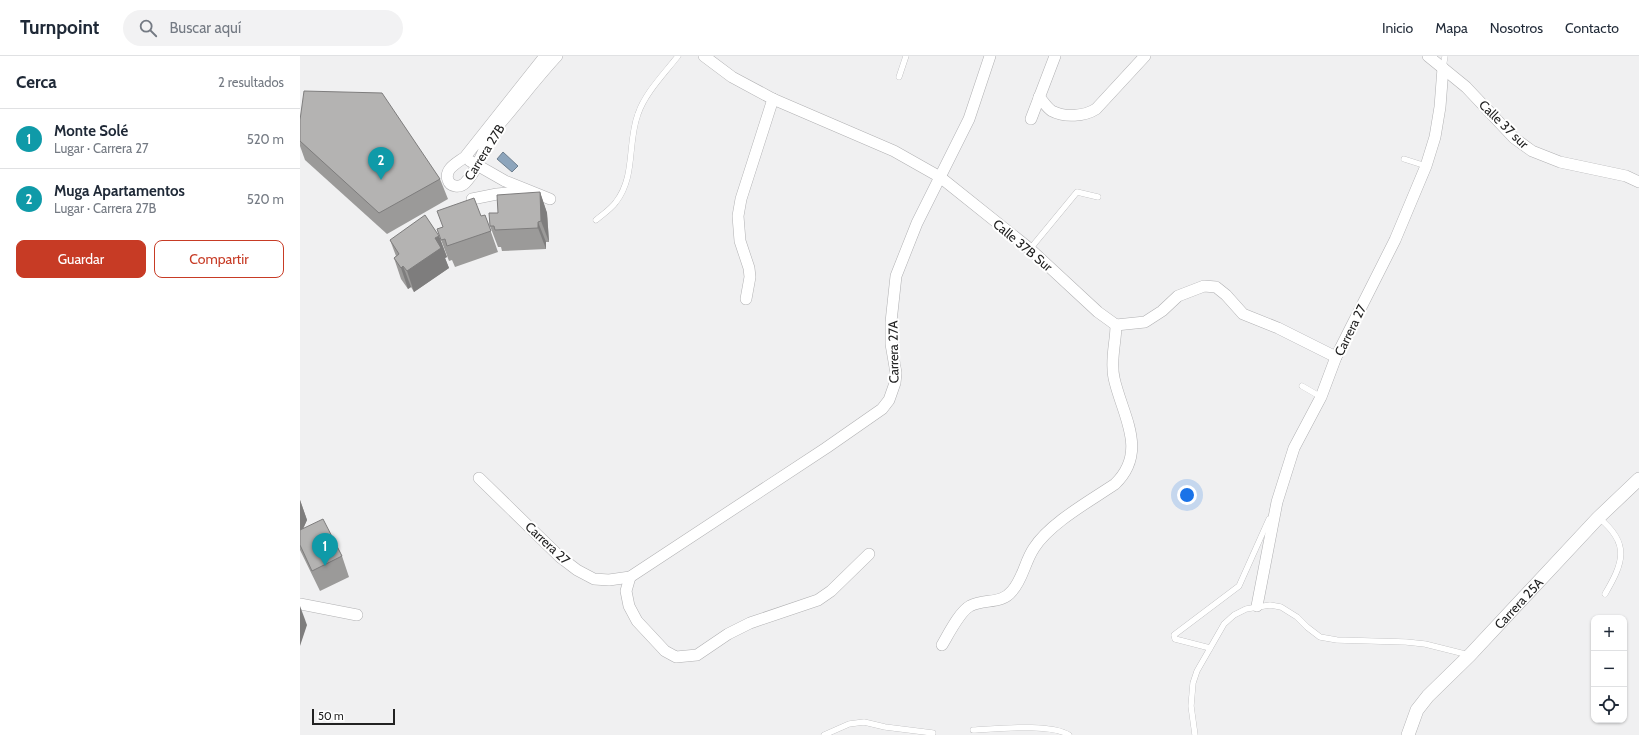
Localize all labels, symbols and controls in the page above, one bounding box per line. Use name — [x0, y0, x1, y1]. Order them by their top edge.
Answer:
search box — [123, 10, 403, 46]
text: Turnpoint — [20, 16, 99, 39]
icon: search — [137, 17, 159, 39]
text: Buscar aquí — [169, 19, 241, 37]
text: Inicio — [1382, 19, 1413, 37]
text: Mapa — [1435, 19, 1468, 37]
text: Nosotros — [1490, 19, 1543, 37]
text: Contacto — [1565, 19, 1619, 37]
text: Cerca — [16, 72, 57, 92]
text: 2 resultados — [218, 74, 284, 90]
street label: Calle 37 sur — [1476, 96, 1533, 152]
street label: Carrera 27B — [460, 121, 508, 183]
text: Monte Solé — [54, 122, 128, 140]
text: 1 — [27, 131, 31, 147]
text: 520 m — [247, 131, 284, 147]
text: Lugar · Carrera 27 — [54, 140, 148, 156]
pin: 2 — [368, 147, 394, 180]
text: Muga Apartamentos — [54, 182, 185, 200]
text: 2 — [26, 191, 32, 207]
text: 520 m — [247, 191, 284, 207]
text: Lugar · Carrera 27B — [54, 200, 156, 216]
street label: Calle 37B Sur — [990, 216, 1057, 275]
button: Guardar — [16, 240, 146, 278]
button: Compartir — [154, 240, 284, 278]
street label: Carrera 27 — [1331, 301, 1370, 358]
street label: Carrera 27A — [884, 320, 902, 384]
your location — [1177, 485, 1197, 505]
street label: Carrera 27 — [522, 518, 574, 568]
pin: 1 — [312, 533, 338, 566]
street label: Carrera 25A — [1491, 574, 1546, 632]
map controls — [1591, 615, 1627, 723]
button: + — [1591, 615, 1627, 651]
button: − — [1591, 651, 1627, 687]
button: locate — [1591, 687, 1627, 723]
scale bar — [312, 707, 395, 726]
text: 50 m — [318, 709, 344, 723]

